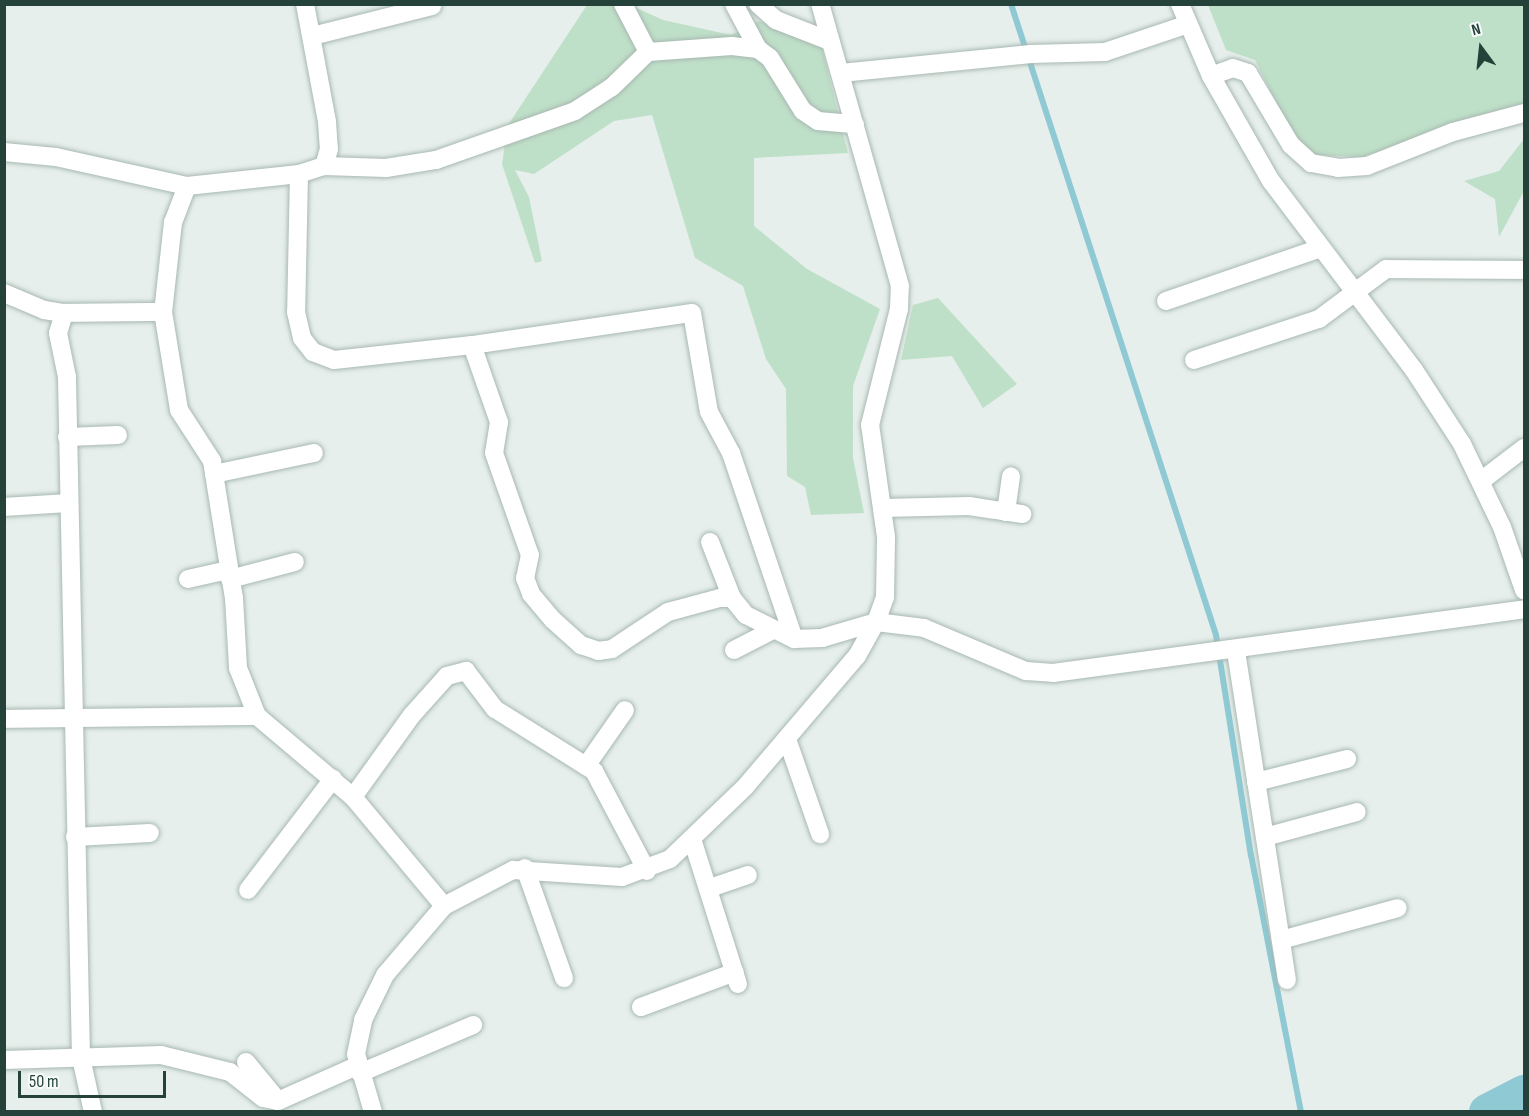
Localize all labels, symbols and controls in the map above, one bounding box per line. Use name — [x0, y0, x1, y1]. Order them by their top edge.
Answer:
north arrow — [1451, 18, 1511, 78]
text: N — [1470, 20, 1483, 40]
scale bar — [21, 1059, 170, 1097]
text: 50 m — [29, 1071, 59, 1092]

